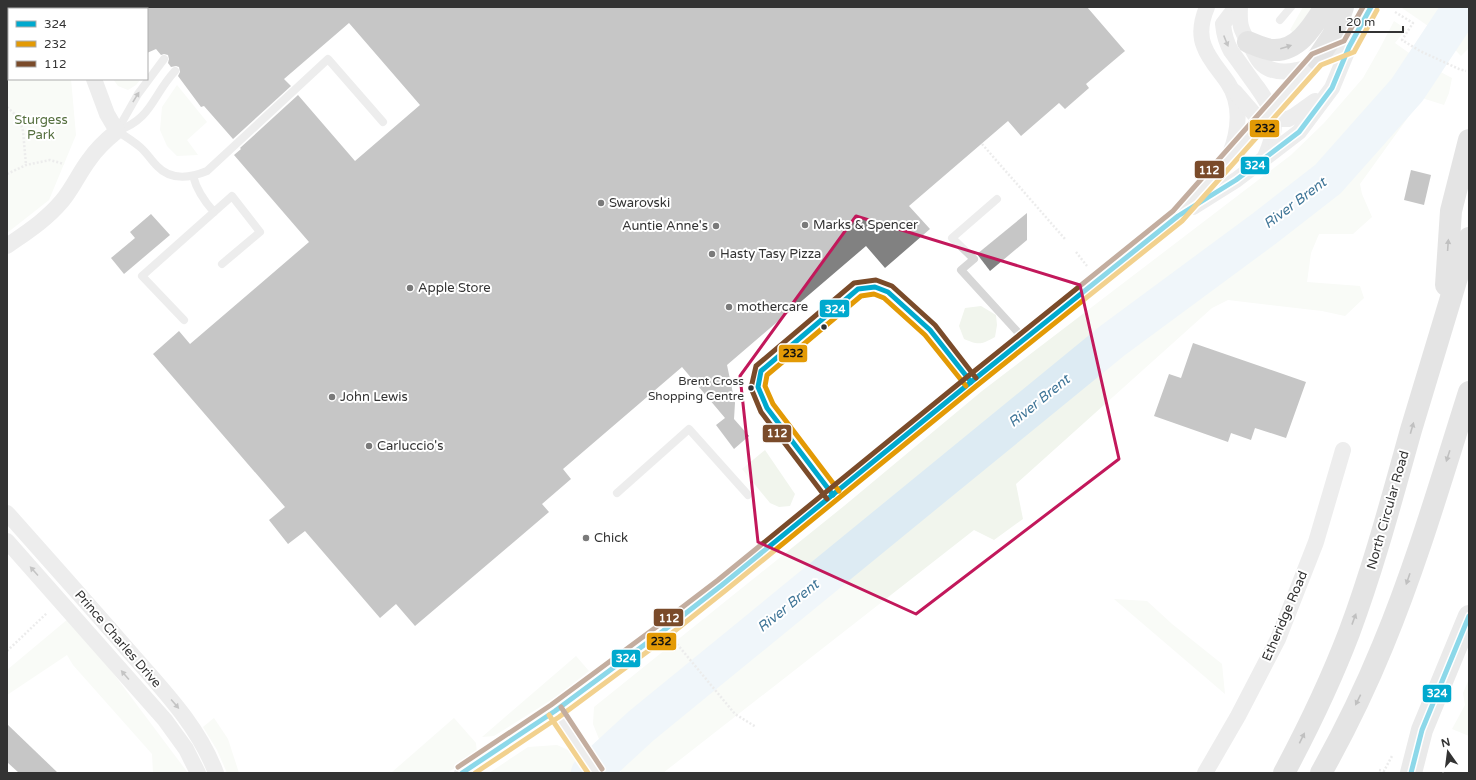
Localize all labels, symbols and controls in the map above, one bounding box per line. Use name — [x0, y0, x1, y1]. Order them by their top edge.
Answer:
legend — [8, 8, 148, 80]
scale bar — [1340, 8, 1403, 34]
text: 20 m — [1346, 15, 1375, 29]
text: 324 — [44, 17, 67, 31]
one-way arrow — [1224, 35, 1230, 47]
text: 232 — [44, 37, 67, 51]
one-way arrow — [1280, 44, 1292, 50]
text: 112 — [44, 57, 67, 71]
one-way arrow — [133, 92, 140, 103]
park label: Sturgess Park — [14, 112, 68, 143]
line badge: 232 — [1249, 119, 1280, 138]
text: 232 — [1255, 122, 1275, 135]
line badge: 324 — [1240, 156, 1270, 175]
text: 324 — [1245, 159, 1265, 172]
line badge: 112 — [1194, 160, 1225, 179]
text: 112 — [1199, 164, 1219, 177]
water label: River Brent — [1260, 173, 1331, 232]
place label: Swarovski — [609, 195, 670, 211]
marker: Swarovski — [596, 198, 606, 208]
place label: Marks & Spencer — [813, 217, 918, 233]
place label: Auntie Anne's — [622, 218, 708, 234]
marker: Marks & Spencer — [800, 220, 810, 230]
marker: Auntie Anne's — [711, 221, 721, 231]
one-way arrow — [1445, 239, 1452, 251]
place label: Hasty Tasy Pizza — [720, 246, 821, 262]
marker: Hasty Tasy Pizza — [707, 249, 717, 259]
place label: Apple Store — [418, 280, 491, 296]
marker: Apple Store — [405, 283, 415, 293]
place label: mothercare — [737, 299, 808, 315]
line badge: 324 — [819, 299, 850, 318]
marker: mothercare — [724, 302, 734, 312]
text: 324 — [825, 303, 845, 316]
unlabelled marker — [819, 322, 829, 332]
line badge: 232 — [778, 344, 808, 363]
text: 232 — [783, 347, 803, 360]
water label: River Brent — [1005, 370, 1074, 431]
place label: Brent Cross Shopping Centre — [648, 374, 744, 403]
marker: Brent Cross Shopping Centre — [746, 383, 756, 393]
place label: John Lewis — [340, 389, 408, 405]
marker: John Lewis — [327, 392, 337, 402]
one-way arrow — [1409, 421, 1415, 433]
line badge: 112 — [762, 424, 792, 443]
text: 112 — [767, 427, 787, 440]
place label: Carluccio's — [377, 438, 443, 454]
marker: Carluccio's — [364, 441, 374, 451]
street label: North Circular Road — [1363, 449, 1413, 571]
one-way arrow — [1445, 450, 1451, 462]
place label: Chick — [594, 530, 628, 546]
marker: Chick — [581, 533, 591, 543]
one-way arrow — [29, 565, 38, 576]
street label: Etheridge Road — [1259, 569, 1311, 663]
one-way arrow — [1404, 574, 1410, 586]
water label: River Brent — [754, 575, 823, 636]
street label: Prince Charles Drive — [71, 587, 165, 691]
line badge: 112 — [653, 608, 684, 627]
text: 112 — [659, 612, 679, 625]
one-way arrow — [1351, 613, 1357, 625]
line badge: 232 — [646, 632, 677, 651]
text: 232 — [651, 635, 671, 648]
line badge: 324 — [611, 649, 641, 668]
text: 324 — [616, 652, 636, 665]
one-way arrow — [121, 669, 130, 680]
line badge: 324 — [1422, 684, 1452, 703]
text: 324 — [1427, 687, 1447, 700]
one-way arrow — [1355, 694, 1362, 705]
one-way arrow — [171, 699, 180, 710]
one-way arrow — [1298, 732, 1305, 744]
north arrow — [1428, 732, 1468, 772]
text: N — [1440, 735, 1452, 750]

